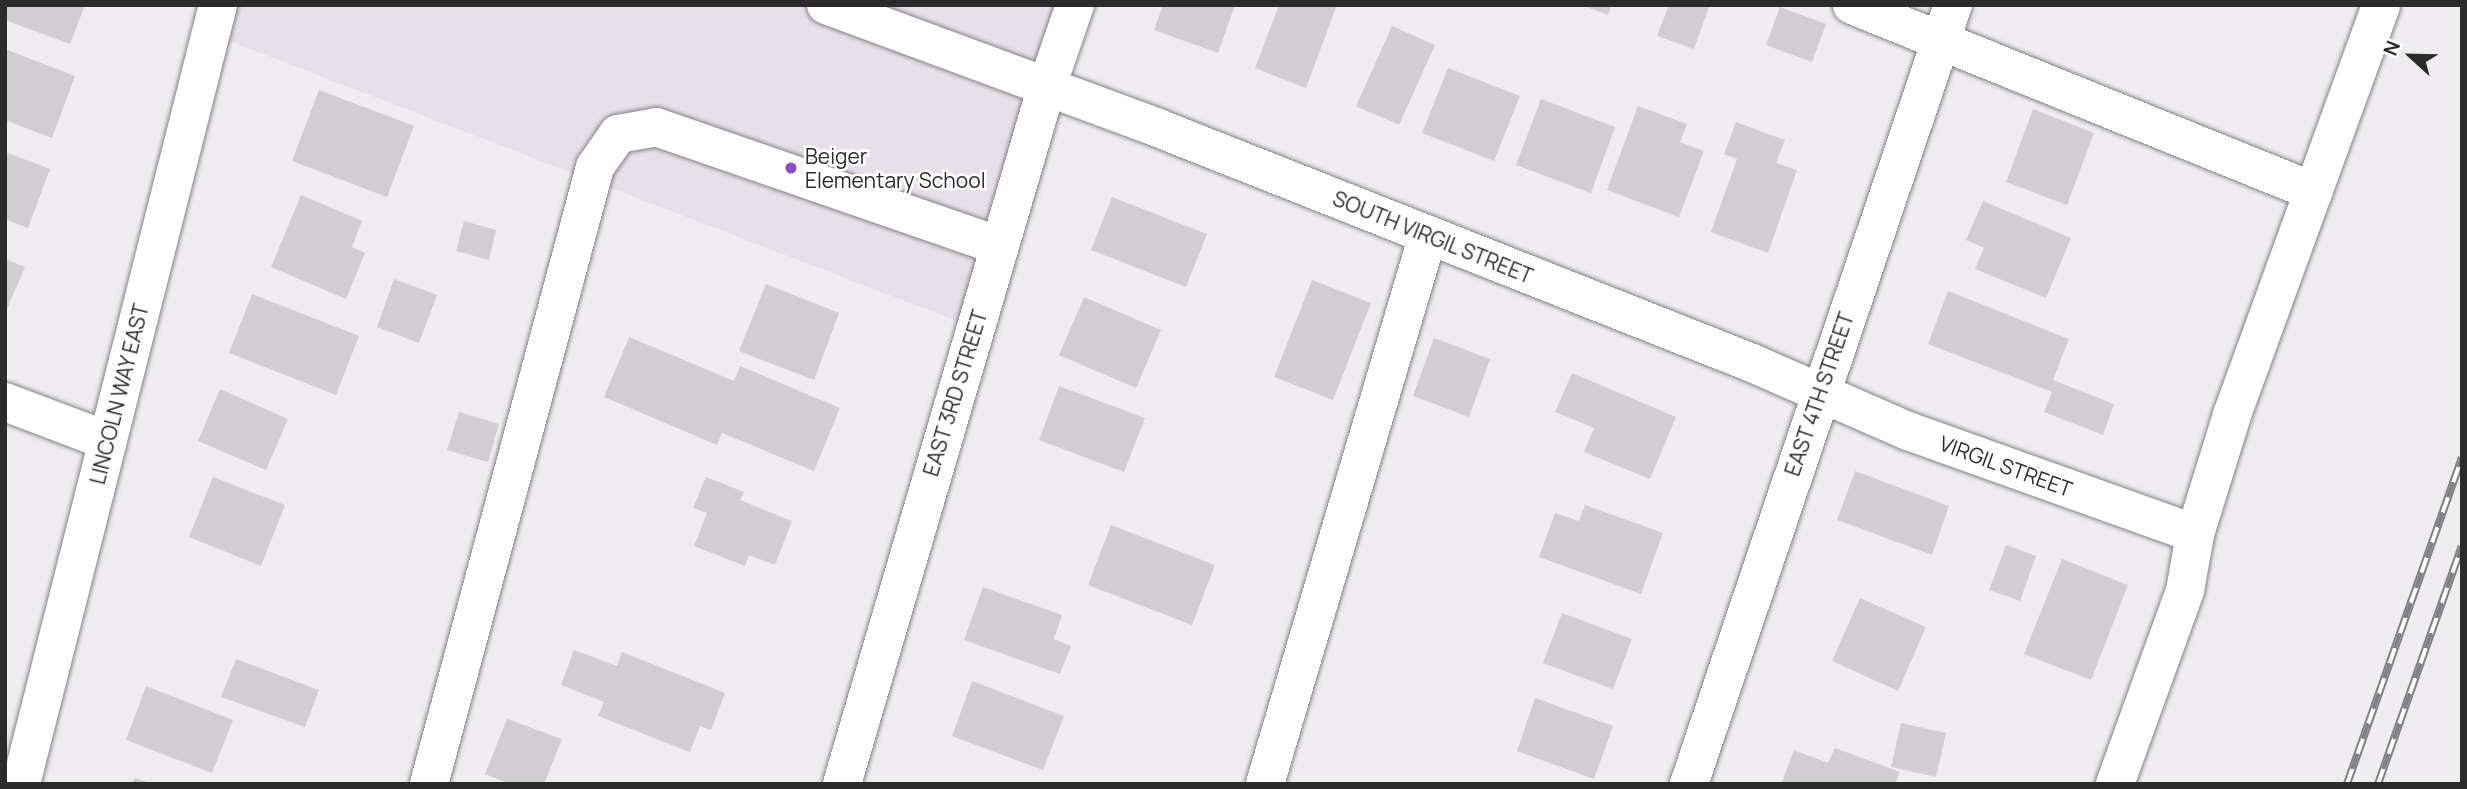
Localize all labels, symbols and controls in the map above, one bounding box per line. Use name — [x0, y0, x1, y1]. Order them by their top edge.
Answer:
north arrow — [2376, 21, 2446, 91]
text: N — [2377, 37, 2406, 59]
place label: Beiger Elementary School — [805, 143, 986, 193]
marker: Beiger Elementary School — [783, 160, 799, 176]
street label: SOUTH VIRGIL STREET — [1329, 185, 1537, 289]
street label: LINCOLN WAY EAST — [84, 301, 154, 487]
street label: EAST 3RD STREET — [918, 307, 992, 479]
street label: EAST 4TH STREET — [1779, 309, 1859, 479]
street label: VIRGIL STREET — [1936, 430, 2076, 502]

